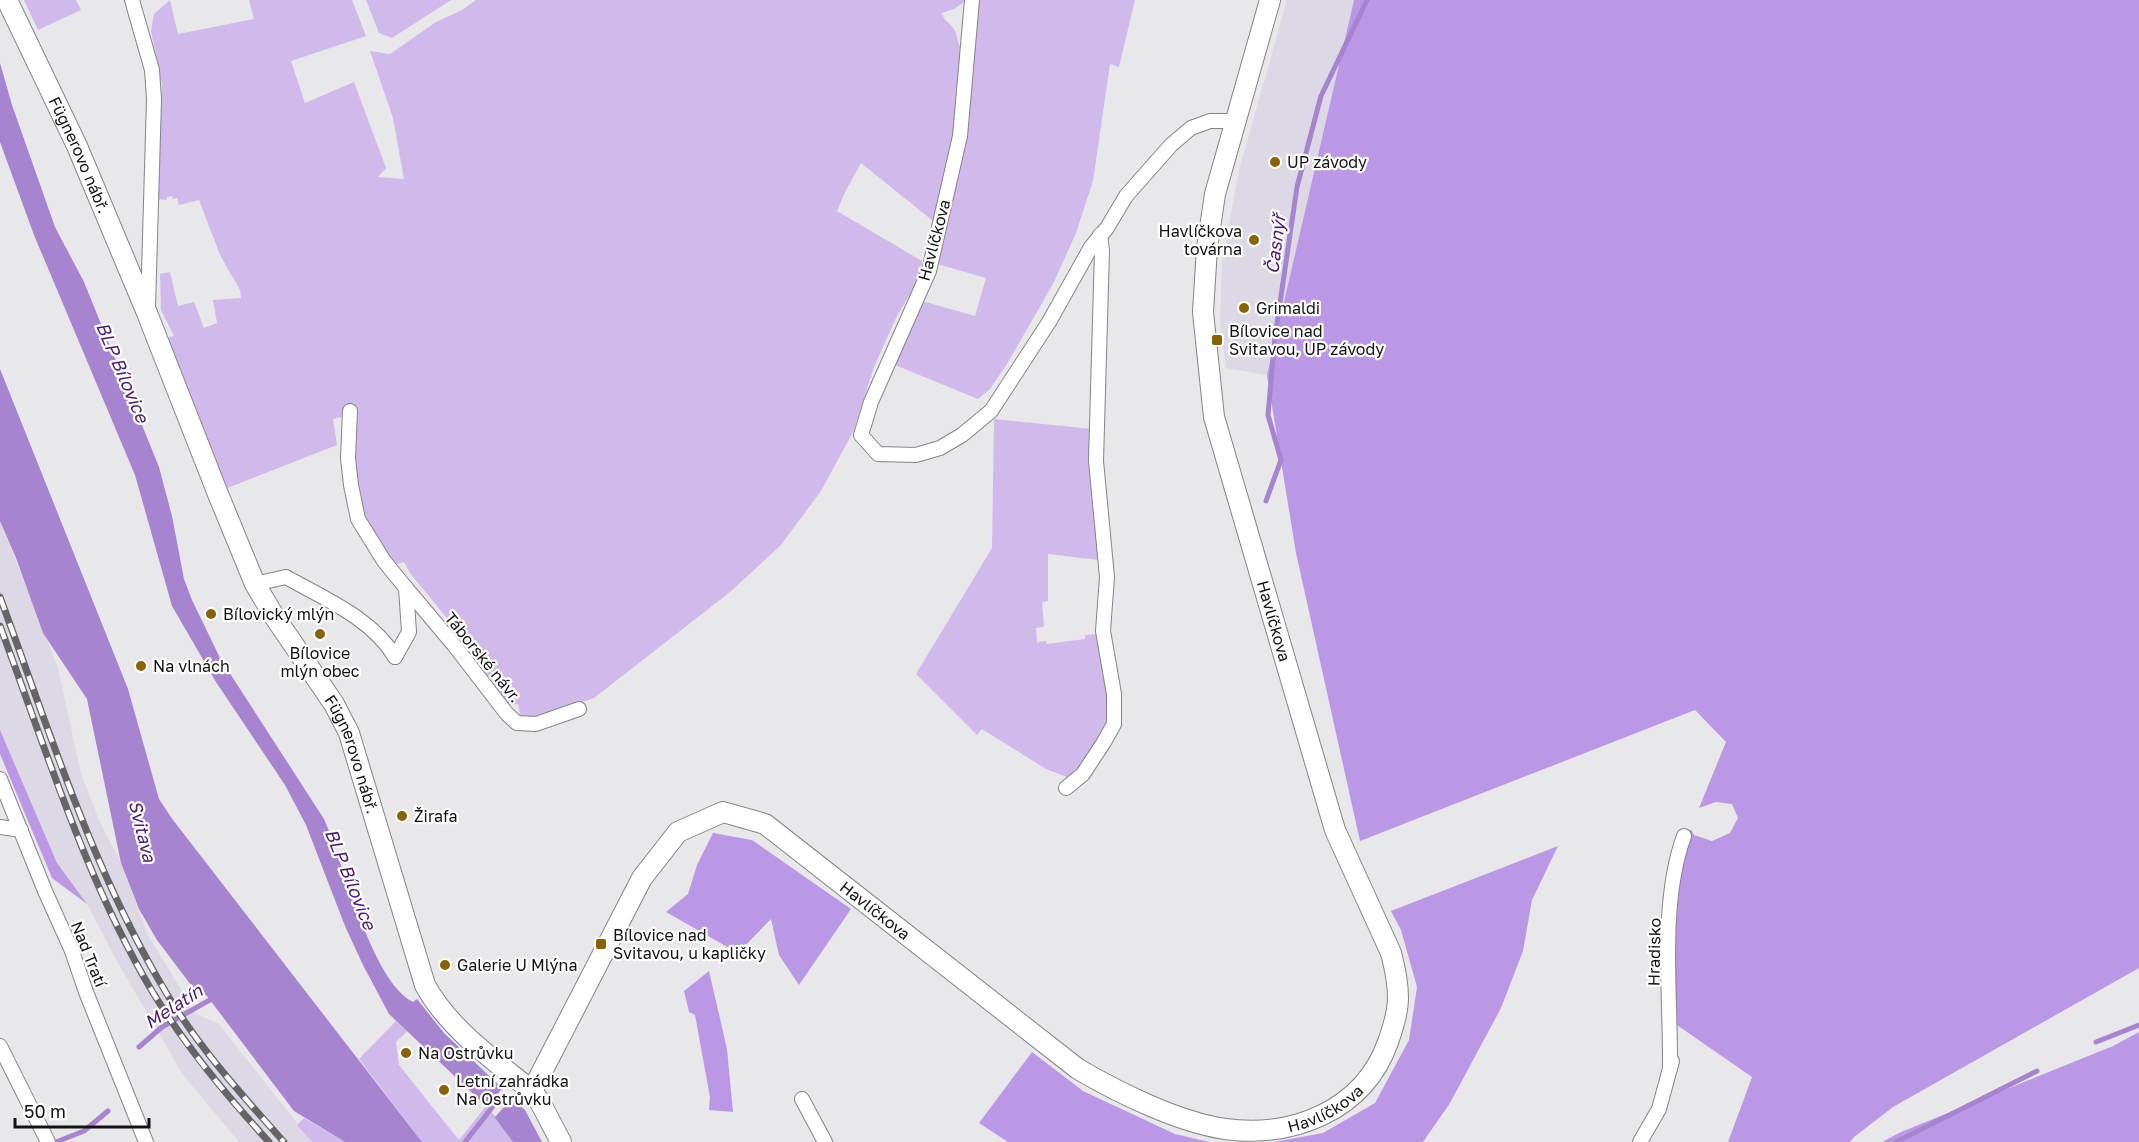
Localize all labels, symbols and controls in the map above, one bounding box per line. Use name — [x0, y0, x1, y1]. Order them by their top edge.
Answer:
street label: Fügnerovo nábř. — [45, 93, 114, 216]
place label: UP závody — [1287, 152, 1367, 172]
marker: UP závody — [1268, 155, 1282, 169]
street label: Havlíčkova — [914, 197, 954, 283]
water label: Časnýř — [1260, 210, 1290, 275]
place label: Havlíčkova továrna — [1159, 221, 1242, 259]
marker: Havlíčkova továrna — [1247, 233, 1261, 247]
place label: Grimaldi — [1256, 298, 1320, 318]
marker: Grimaldi — [1237, 301, 1251, 315]
water label: BLP Bílovice — [92, 318, 155, 427]
place label: Bílovice nad Svitavou, UP závody — [1229, 321, 1384, 359]
marker: Bílovice nad Svitavou, UP závody — [1210, 333, 1224, 347]
street label: Havlíčkova — [1253, 578, 1295, 664]
place label: Bílovický mlýn — [223, 604, 334, 624]
marker: Bílovický mlýn — [204, 607, 218, 621]
street label: Táborské návr. — [441, 608, 525, 706]
marker: Bílovice mlýn obec — [313, 627, 327, 641]
place label: Bílovice mlýn obec — [280, 643, 360, 681]
place label: Na vlnách — [153, 656, 230, 676]
marker: Na vlnách — [134, 659, 148, 673]
street label: Fügnerovo nábř. — [321, 691, 383, 816]
water label: Svitava — [125, 798, 161, 865]
place label: Žirafa — [414, 806, 458, 826]
marker: Žirafa — [395, 809, 409, 823]
water label: BLP Bílovice — [321, 825, 382, 934]
street label: Havlíčkova — [836, 877, 914, 944]
street label: Nad Tratí — [67, 918, 112, 991]
street label: Hradisko — [1643, 918, 1665, 986]
place label: Bílovice nad Svitavou, u kapličky — [613, 925, 766, 963]
marker: Bílovice nad Svitavou, u kapličky — [594, 937, 608, 951]
place label: Galerie U Mlýna — [457, 955, 577, 975]
marker: Galerie U Mlýna — [438, 958, 452, 972]
water label: Melatín — [140, 979, 207, 1033]
place label: Na Ostrůvku — [418, 1043, 514, 1063]
marker: Na Ostrůvku — [399, 1046, 413, 1060]
place label: Letní zahrádka Na Ostrůvku — [456, 1071, 569, 1109]
street label: Havlíčkova — [1285, 1080, 1367, 1136]
marker: Letní zahrádka Na Ostrůvku — [437, 1083, 451, 1097]
scale bar — [15, 1091, 148, 1129]
text: 50 m — [24, 1100, 66, 1122]

